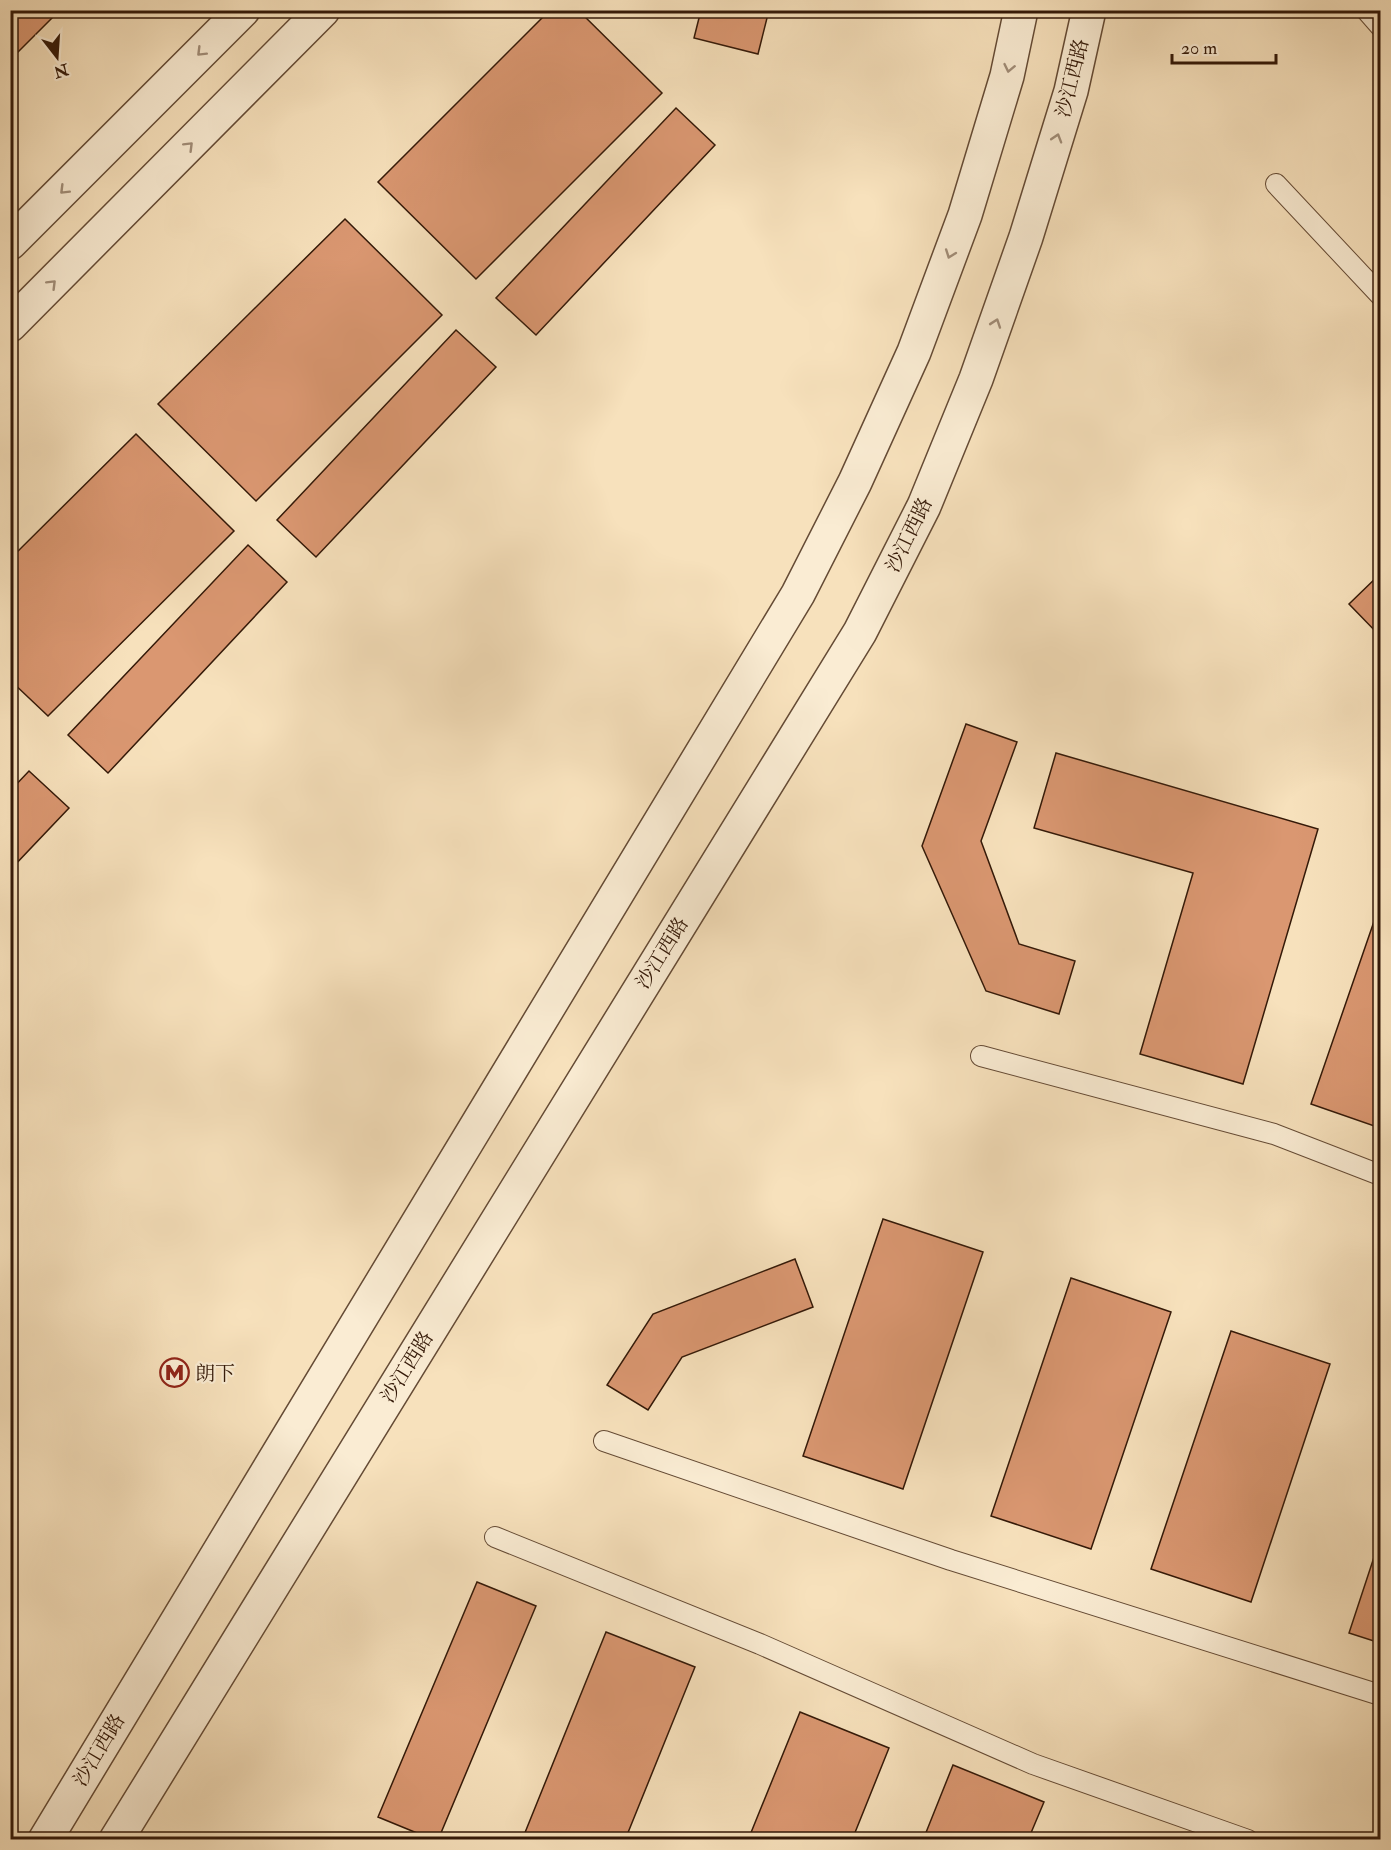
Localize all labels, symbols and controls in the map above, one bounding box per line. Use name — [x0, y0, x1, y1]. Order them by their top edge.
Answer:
north arrow — [27, 27, 87, 87]
scale bar — [1172, 27, 1276, 65]
street label: 沙江西路 — [1050, 36, 1094, 120]
text: 20 m — [1181, 37, 1217, 60]
one-way arrow — [198, 44, 209, 55]
text: N — [51, 58, 72, 82]
one-way arrow — [1003, 62, 1016, 72]
one-way arrow — [1050, 133, 1062, 144]
one-way arrow — [182, 142, 193, 153]
one-way arrow — [60, 183, 70, 194]
one-way arrow — [945, 247, 957, 258]
one-way arrow — [44, 280, 55, 291]
one-way arrow — [988, 318, 1001, 329]
street label: 沙江西路 — [880, 494, 938, 576]
street label: 沙江西路 — [630, 912, 694, 994]
street label: 沙江西路 — [375, 1326, 439, 1408]
metro station icon: 朗下 — [158, 1357, 190, 1389]
place label: 朗下 — [195, 1361, 235, 1386]
street label: 沙江西路 — [68, 1709, 130, 1791]

